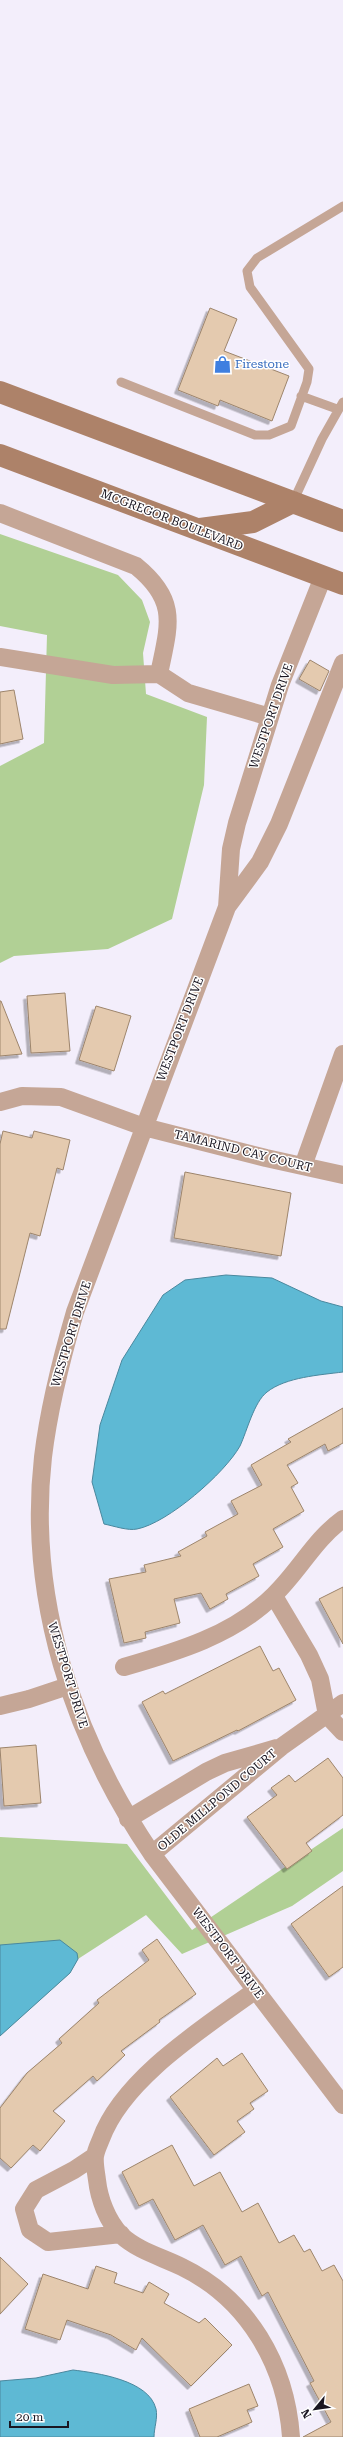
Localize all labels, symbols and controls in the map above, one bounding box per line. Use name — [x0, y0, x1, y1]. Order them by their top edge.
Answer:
shop icon: Firestone — [212, 354, 232, 374]
place label: Firestone — [235, 357, 290, 371]
street label: MCGREGOR BOULEVARD — [99, 486, 245, 554]
street label: WESTPORT DRIVE — [246, 662, 296, 770]
street label: WESTPORT DRIVE — [154, 975, 206, 1083]
street label: TAMARIND CAY COURT — [172, 1127, 314, 1175]
street label: WESTPORT DRIVE — [48, 1279, 94, 1389]
street label: WESTPORT DRIVE — [45, 1620, 91, 1730]
street label: OLDE MILLPOND COURT — [155, 1746, 279, 1854]
street label: WESTPORT DRIVE — [189, 1905, 267, 2001]
north arrow — [295, 2389, 335, 2429]
scale bar — [10, 2403, 68, 2429]
text: N — [299, 2406, 314, 2420]
text: 20 m — [16, 2410, 43, 2424]

